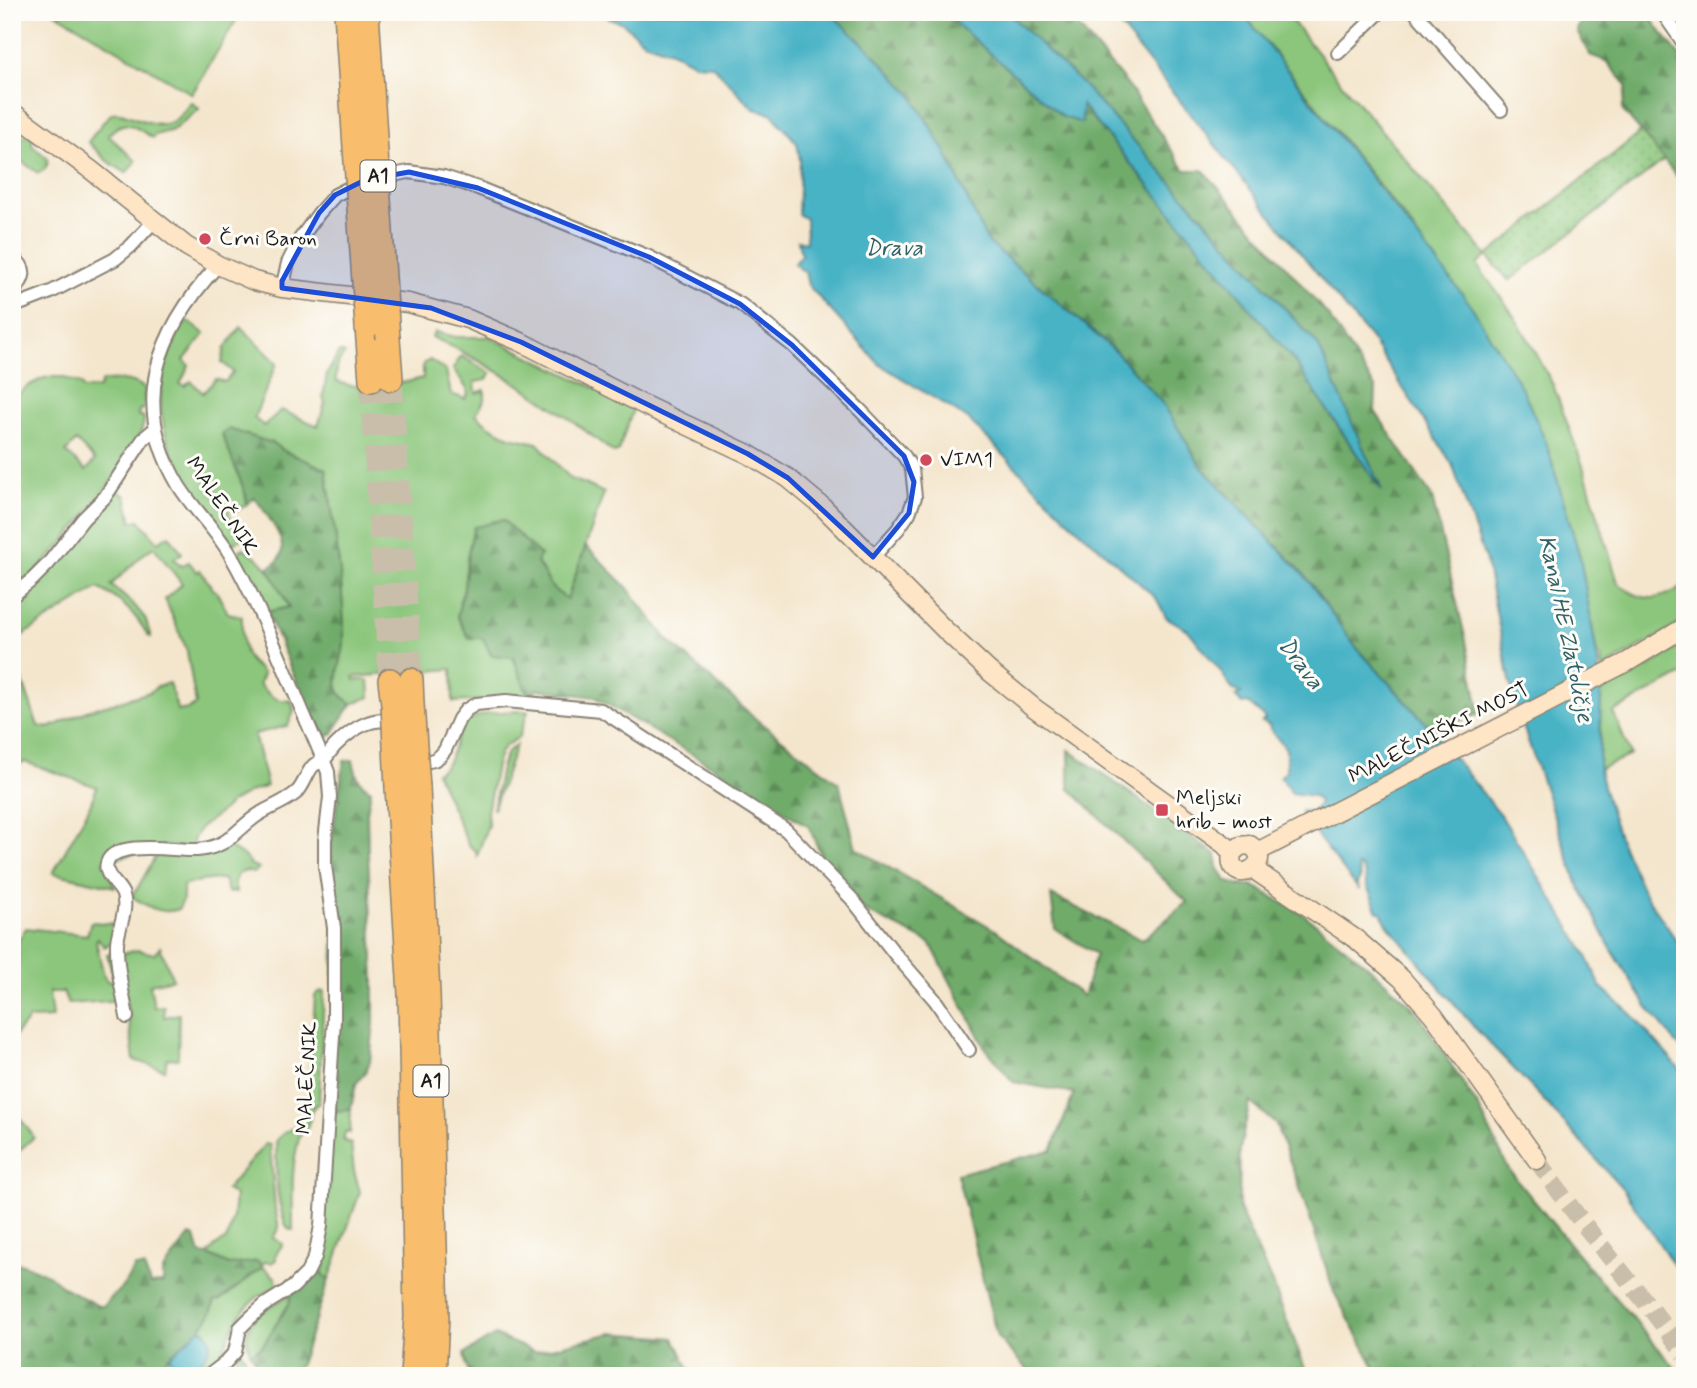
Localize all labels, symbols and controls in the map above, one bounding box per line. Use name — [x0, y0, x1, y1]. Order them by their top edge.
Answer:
road number: A1 — [360, 160, 396, 192]
place label: Črni Baron — [219, 225, 317, 253]
marker: Črni Baron — [197, 231, 213, 247]
water label: Drava — [865, 234, 923, 264]
place label: VIM1 — [940, 446, 993, 474]
street label: MALEČNIK — [179, 451, 265, 561]
marker: VIM1 — [918, 452, 934, 468]
water label: Kanal HE Zlatoličje — [1531, 533, 1600, 726]
water label: Drava — [1271, 632, 1329, 696]
street label: MALEČNIŠKI MOST — [1344, 675, 1534, 791]
place label: Meljski hrib - most — [1176, 784, 1273, 836]
marker: Meljski hrib - most — [1154, 802, 1170, 818]
street label: MALEČNIK — [290, 1021, 324, 1135]
road number: A1 — [414, 1065, 448, 1096]

